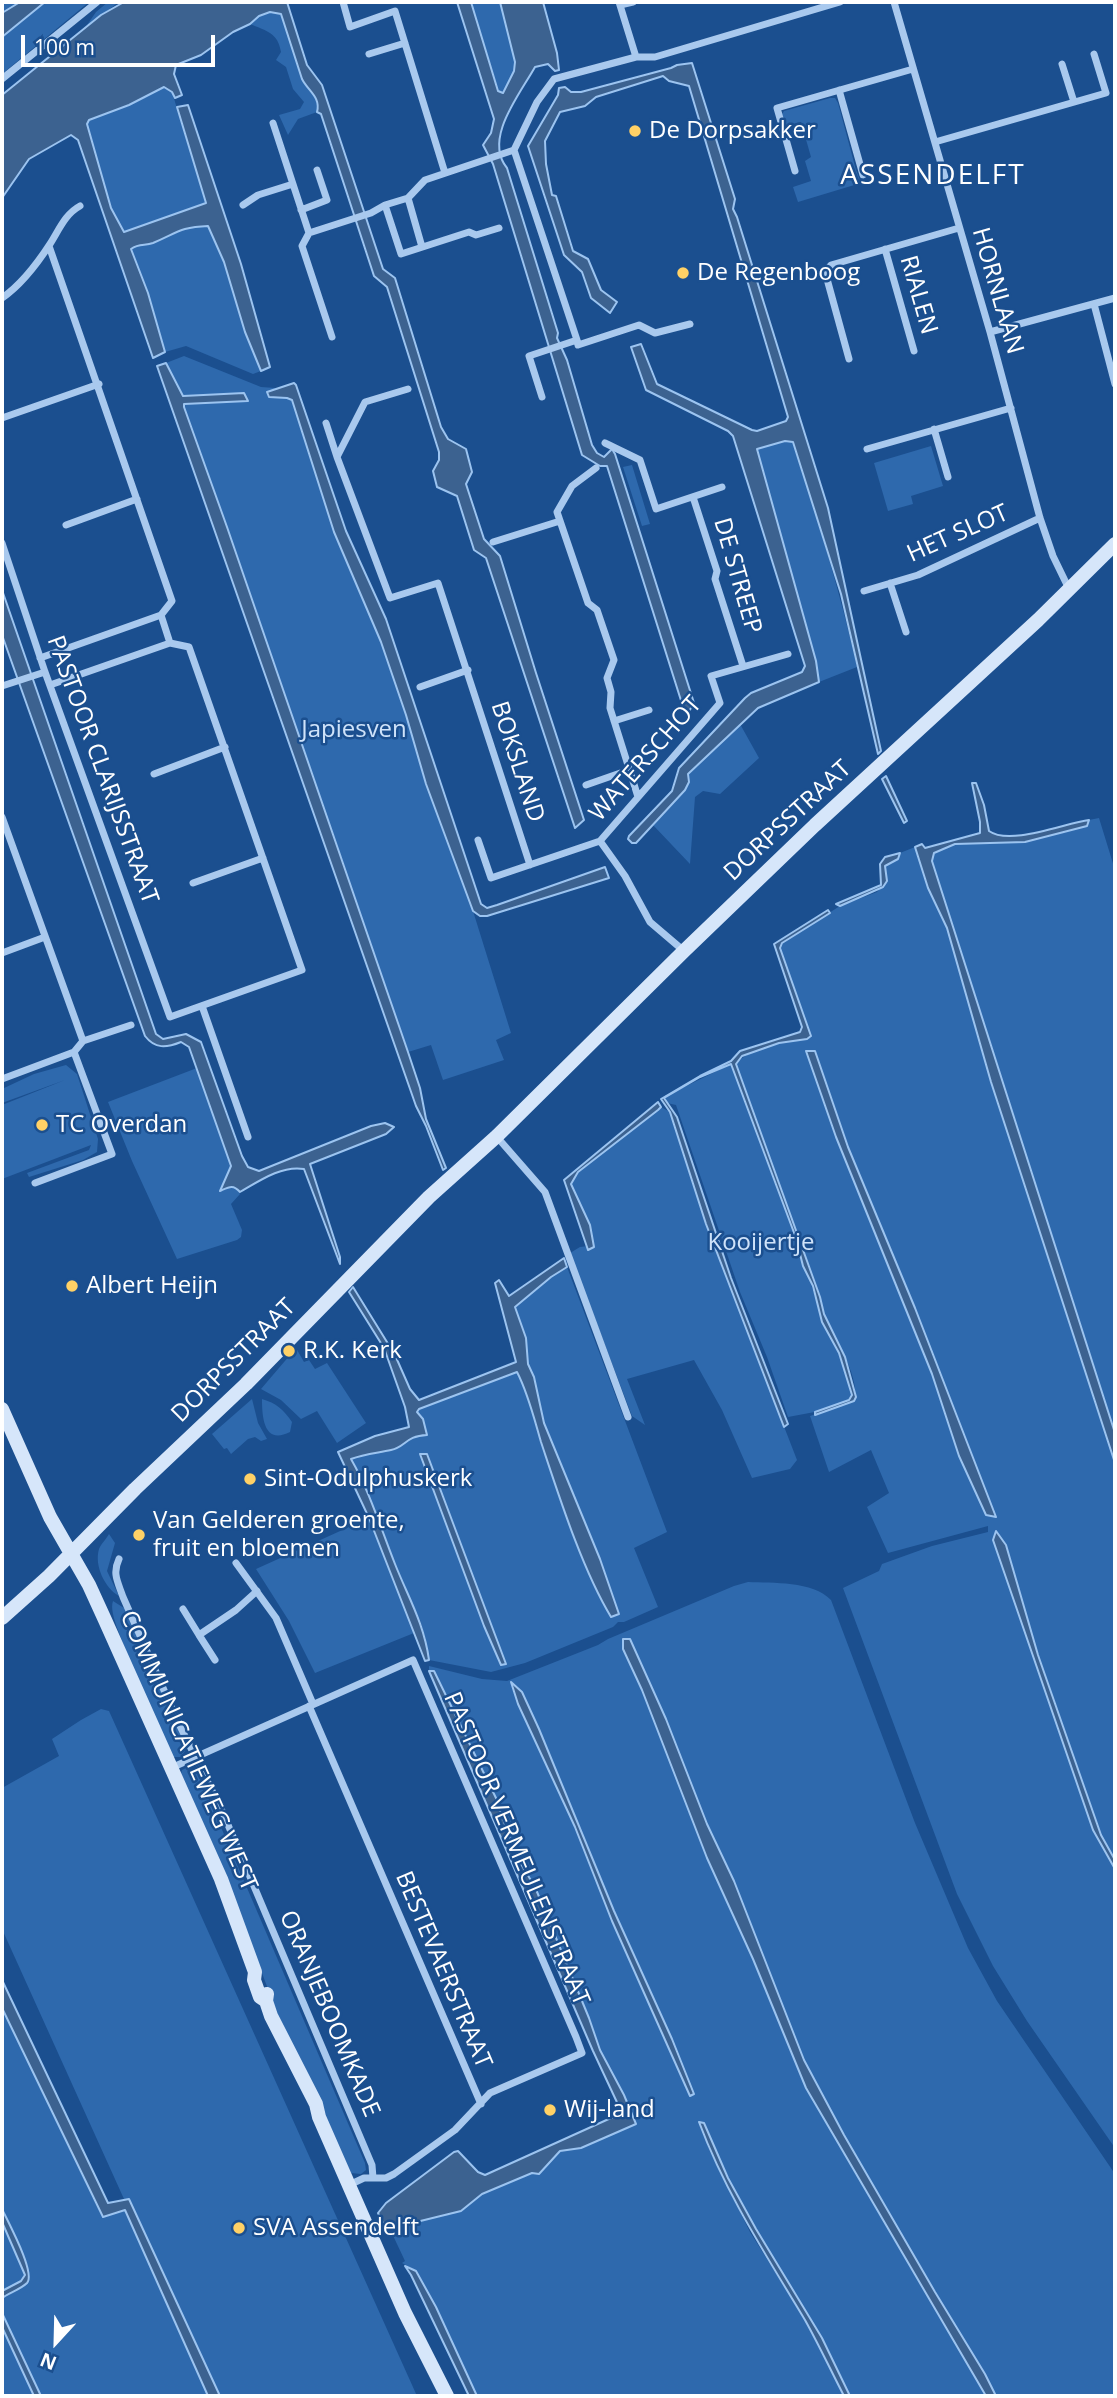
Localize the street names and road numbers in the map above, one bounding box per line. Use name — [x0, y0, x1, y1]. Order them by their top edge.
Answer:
street label: HORNLAAN — [965, 224, 1029, 358]
street label: RIALEN — [893, 252, 943, 338]
street label: HET SLOT — [903, 499, 1013, 569]
street label: DE STREEP — [707, 515, 767, 637]
street label: PASTOOR CLARIJSSTRAAT — [40, 632, 164, 908]
street label: WATERSCHOT — [584, 690, 708, 828]
street label: BOKSLAND — [484, 698, 550, 826]
street label: DORPSSTRAAT — [718, 755, 858, 887]
street label: DORPSSTRAAT — [166, 1293, 302, 1429]
street label: COMMUNICATIEWEG WEST — [113, 1606, 263, 1896]
street label: PASTOOR VERMEULENSTRAAT — [437, 1688, 595, 2010]
street label: BESTEVAERSTRAAT — [389, 1867, 497, 2073]
street label: ORANJEBOOMKADE — [272, 1906, 386, 2122]

